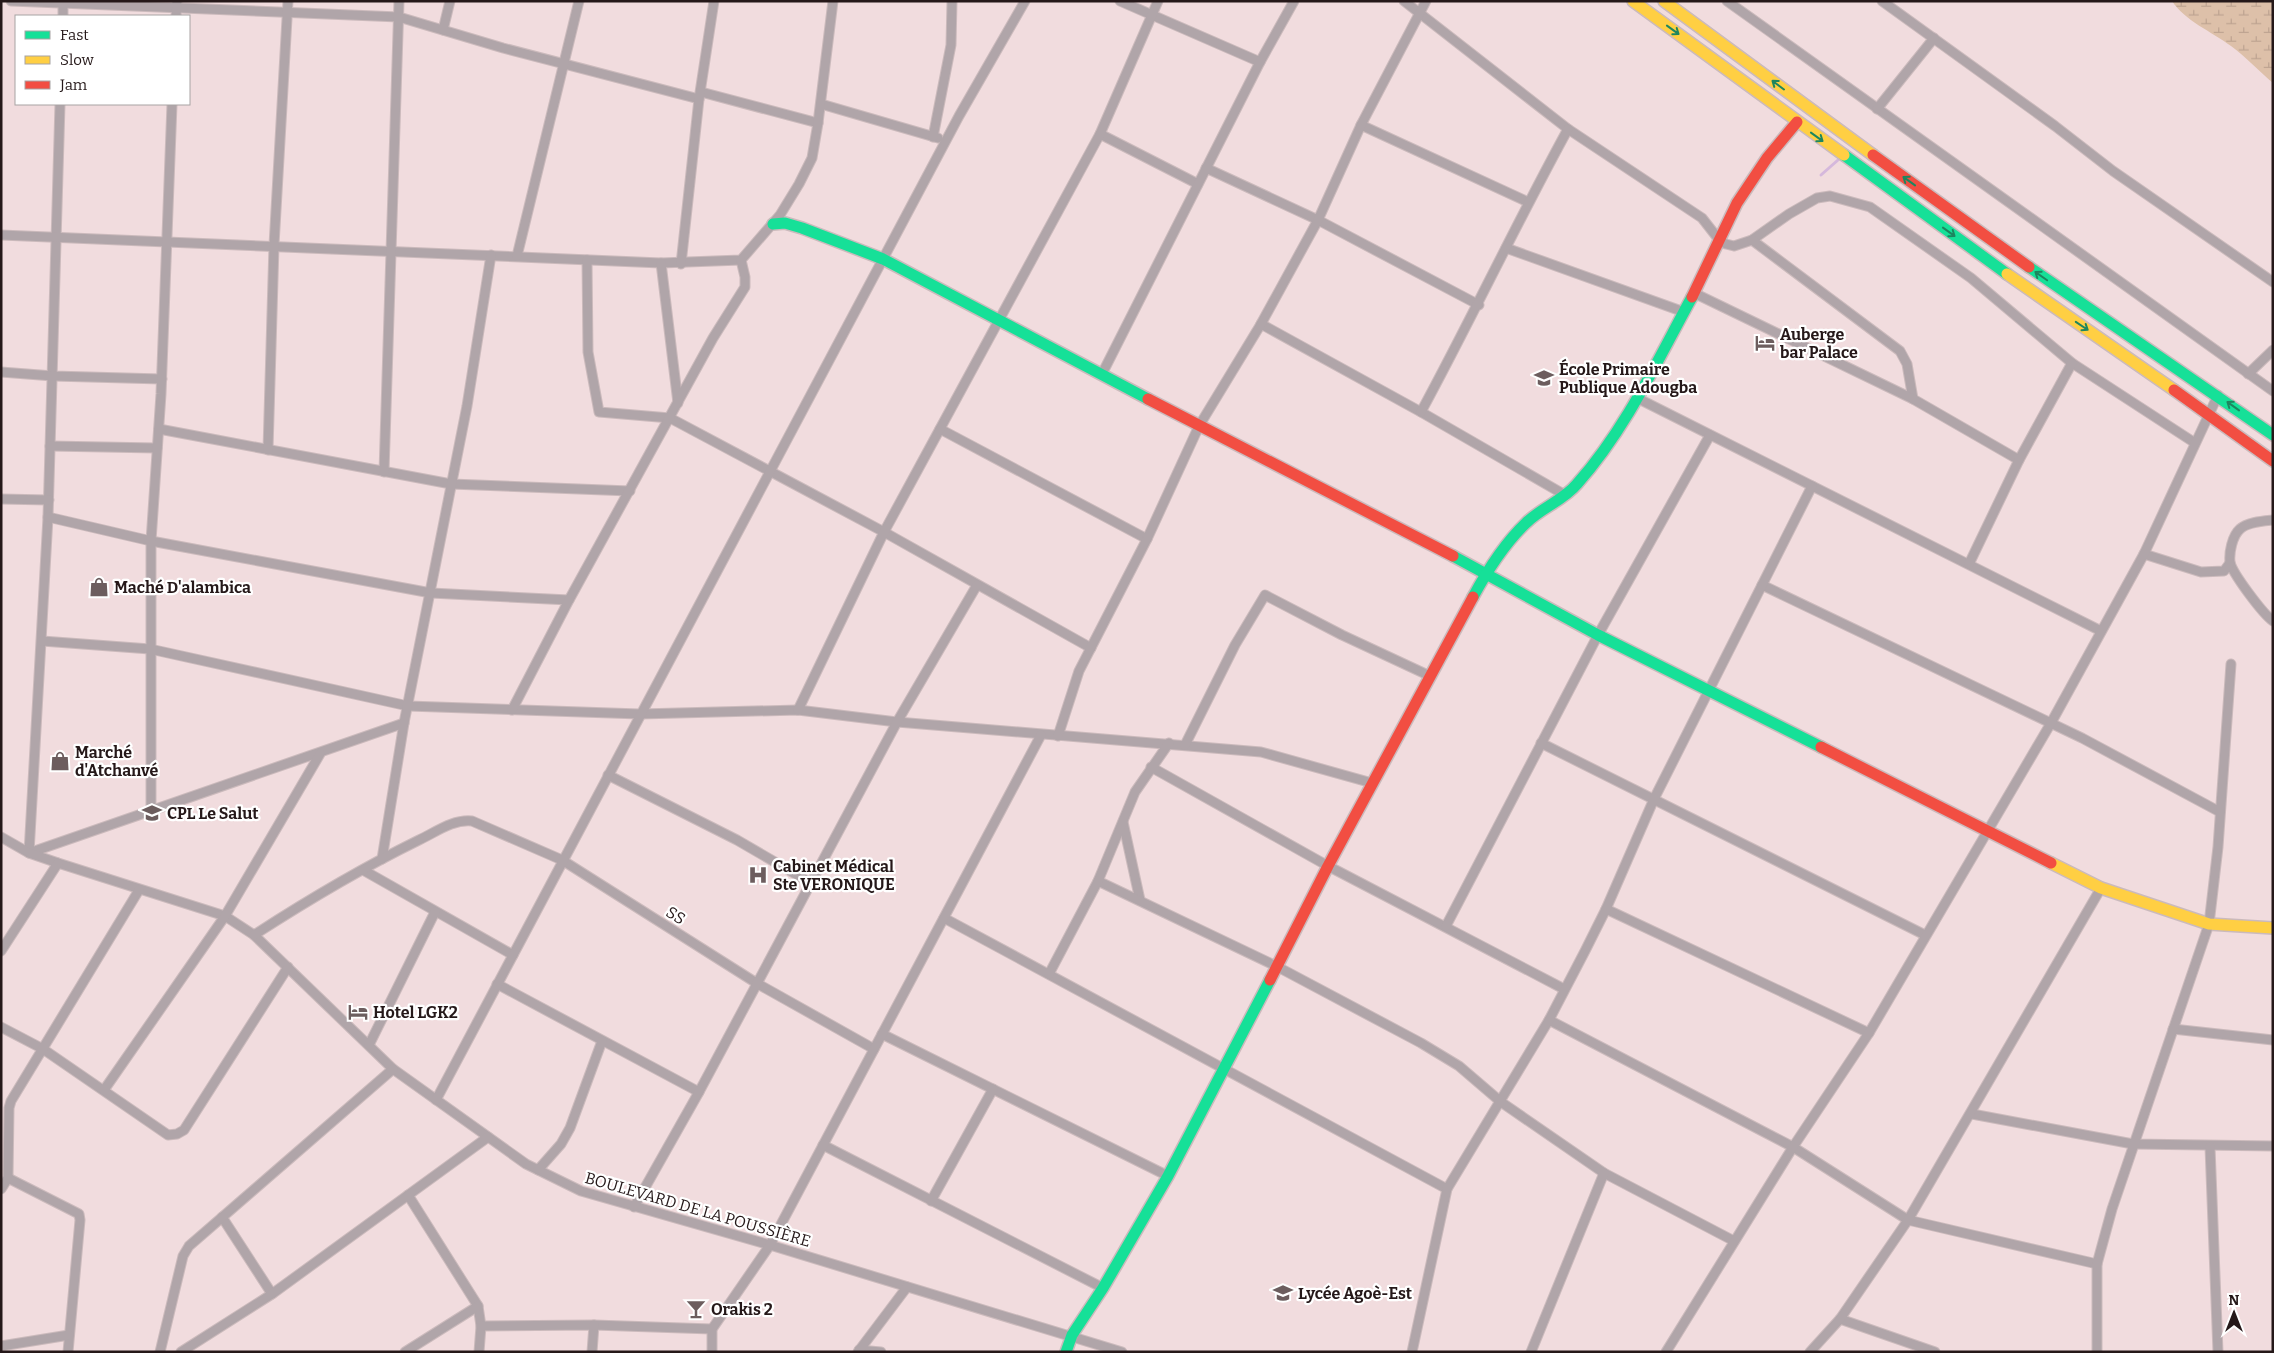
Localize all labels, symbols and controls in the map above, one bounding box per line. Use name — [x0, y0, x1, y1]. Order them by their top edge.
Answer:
legend — [15, 15, 190, 105]
one-way arrow — [1666, 25, 1680, 35]
text: Fast — [60, 26, 89, 44]
text: Slow — [60, 51, 95, 69]
text: Jam — [59, 76, 88, 94]
one-way arrow — [1771, 80, 1785, 90]
one-way arrow — [1810, 132, 1824, 142]
one-way arrow — [1903, 176, 1916, 187]
one-way arrow — [1942, 227, 1956, 237]
one-way arrow — [2034, 271, 2048, 281]
one-way arrow — [2074, 321, 2088, 331]
place label: Auberge bar Palace — [1780, 325, 1858, 362]
hotel icon: Auberge bar Palace — [1754, 332, 1776, 354]
place label: École Primaire Publique Adougba — [1559, 358, 1697, 397]
school or university icon: École Primaire Publique Adougba — [1533, 367, 1555, 389]
one-way arrow — [2226, 401, 2240, 411]
shop icon: Maché D'alambica — [88, 576, 110, 598]
place label: Maché D'alambica — [114, 578, 251, 597]
place label: Marché d'Atchanvé — [75, 743, 159, 780]
shop icon: Marché d'Atchanvé — [49, 750, 71, 772]
school or university icon: CPL Le Salut — [141, 802, 163, 824]
place label: CPL Le Salut — [167, 804, 259, 823]
place label: Cabinet Médical Ste VERONIQUE — [773, 857, 895, 894]
hospital icon: Cabinet Médical Ste VERONIQUE — [747, 864, 769, 886]
street label: SS — [663, 902, 689, 929]
hotel icon: Hotel LGK2 — [347, 1001, 369, 1023]
place label: Hotel LGK2 — [373, 1003, 458, 1022]
street label: BOULEVARD DE LA POUSSIÈRE — [583, 1167, 813, 1251]
school or university icon: Lycée Agoè-Est — [1272, 1282, 1294, 1304]
place label: Lycée Agoè-Est — [1298, 1284, 1413, 1303]
north arrow — [2209, 1288, 2259, 1338]
text: N — [2229, 1292, 2240, 1309]
bar icon: Orakis 2 — [685, 1298, 707, 1320]
place label: Orakis 2 — [711, 1300, 773, 1319]

